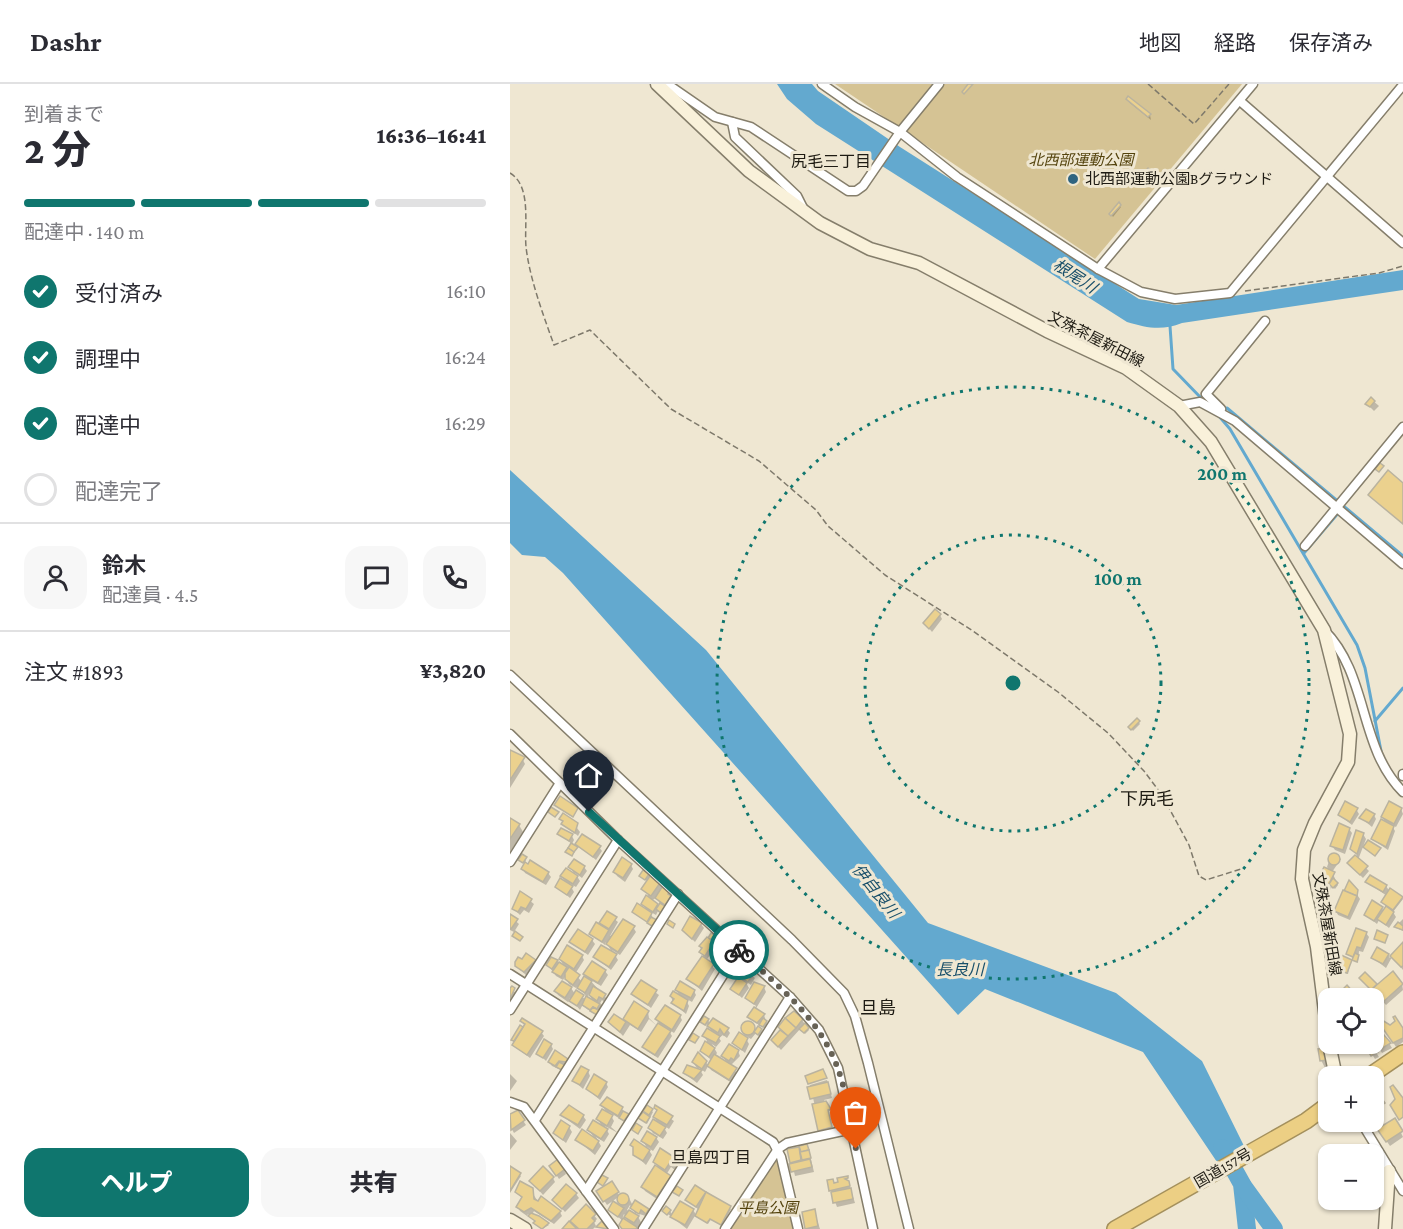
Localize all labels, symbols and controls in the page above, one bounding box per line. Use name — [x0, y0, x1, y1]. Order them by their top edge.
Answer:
text: Dashr — [30, 26, 102, 57]
text: 地図 — [1139, 31, 1181, 55]
text: 経路 — [1214, 31, 1256, 55]
text: 保存済み — [1289, 31, 1373, 55]
text: 到着まで — [24, 103, 104, 125]
text: 16:36–16:41 — [376, 123, 486, 148]
text: 2 分 — [24, 128, 91, 171]
park label: 北西部運動公園 — [1028, 152, 1135, 168]
district label: 尻毛三丁目 — [791, 153, 871, 170]
place label: 北西部運動公園Bグラウンド — [1085, 170, 1273, 187]
marker: 北西部運動公園Bグラウンド — [1066, 172, 1080, 186]
text: 配達中 · 140 m — [24, 221, 144, 243]
water label: 根尾川 — [1050, 256, 1101, 297]
icon: check — [24, 275, 57, 308]
text: 16:10 — [447, 280, 486, 302]
text: 受付済み — [75, 281, 163, 306]
street label: 文殊茶屋新田線 — [1046, 308, 1146, 370]
icon: check — [24, 341, 57, 374]
text: 16:24 — [445, 346, 486, 368]
text: 調理中 — [75, 347, 141, 372]
icon: check — [24, 407, 57, 440]
text: 16:29 — [445, 412, 486, 434]
text: 配達中 — [75, 413, 141, 438]
text: 200 m — [1197, 464, 1248, 484]
text: 配達完了 — [75, 479, 163, 504]
button: person — [24, 546, 87, 609]
button: chat — [345, 546, 408, 609]
button: phone — [423, 546, 486, 609]
text: 鈴木 — [102, 553, 146, 578]
text: 100 m — [1094, 569, 1142, 589]
text: 配達員 · 4.5 — [102, 584, 199, 606]
text: ¥3,820 — [420, 658, 486, 683]
text: 注文 #1893 — [24, 660, 124, 685]
centre of rings — [1003, 673, 1023, 693]
pin — [563, 750, 614, 812]
icon: home — [572, 759, 605, 792]
district label: 下尻毛 — [1120, 789, 1174, 809]
water label: 伊自良川 — [849, 861, 904, 923]
street label: 文殊茶屋新田線 — [1310, 871, 1344, 977]
courier — [709, 920, 769, 980]
icon: bike — [723, 934, 756, 967]
water label: 長良川 — [936, 961, 986, 978]
map controls — [1318, 988, 1384, 1210]
button: locate — [1318, 988, 1384, 1054]
district label: 旦島 — [860, 998, 896, 1018]
button: + — [1318, 1066, 1384, 1132]
pin — [830, 1087, 881, 1149]
icon: bag — [839, 1096, 872, 1129]
button: − — [1318, 1144, 1384, 1210]
street label: 国道157号 — [1191, 1145, 1255, 1191]
button: ヘルプ — [24, 1148, 249, 1217]
button: 共有 — [261, 1148, 486, 1217]
district label: 旦島四丁目 — [671, 1149, 751, 1166]
park label: 平島公園 — [738, 1200, 800, 1216]

